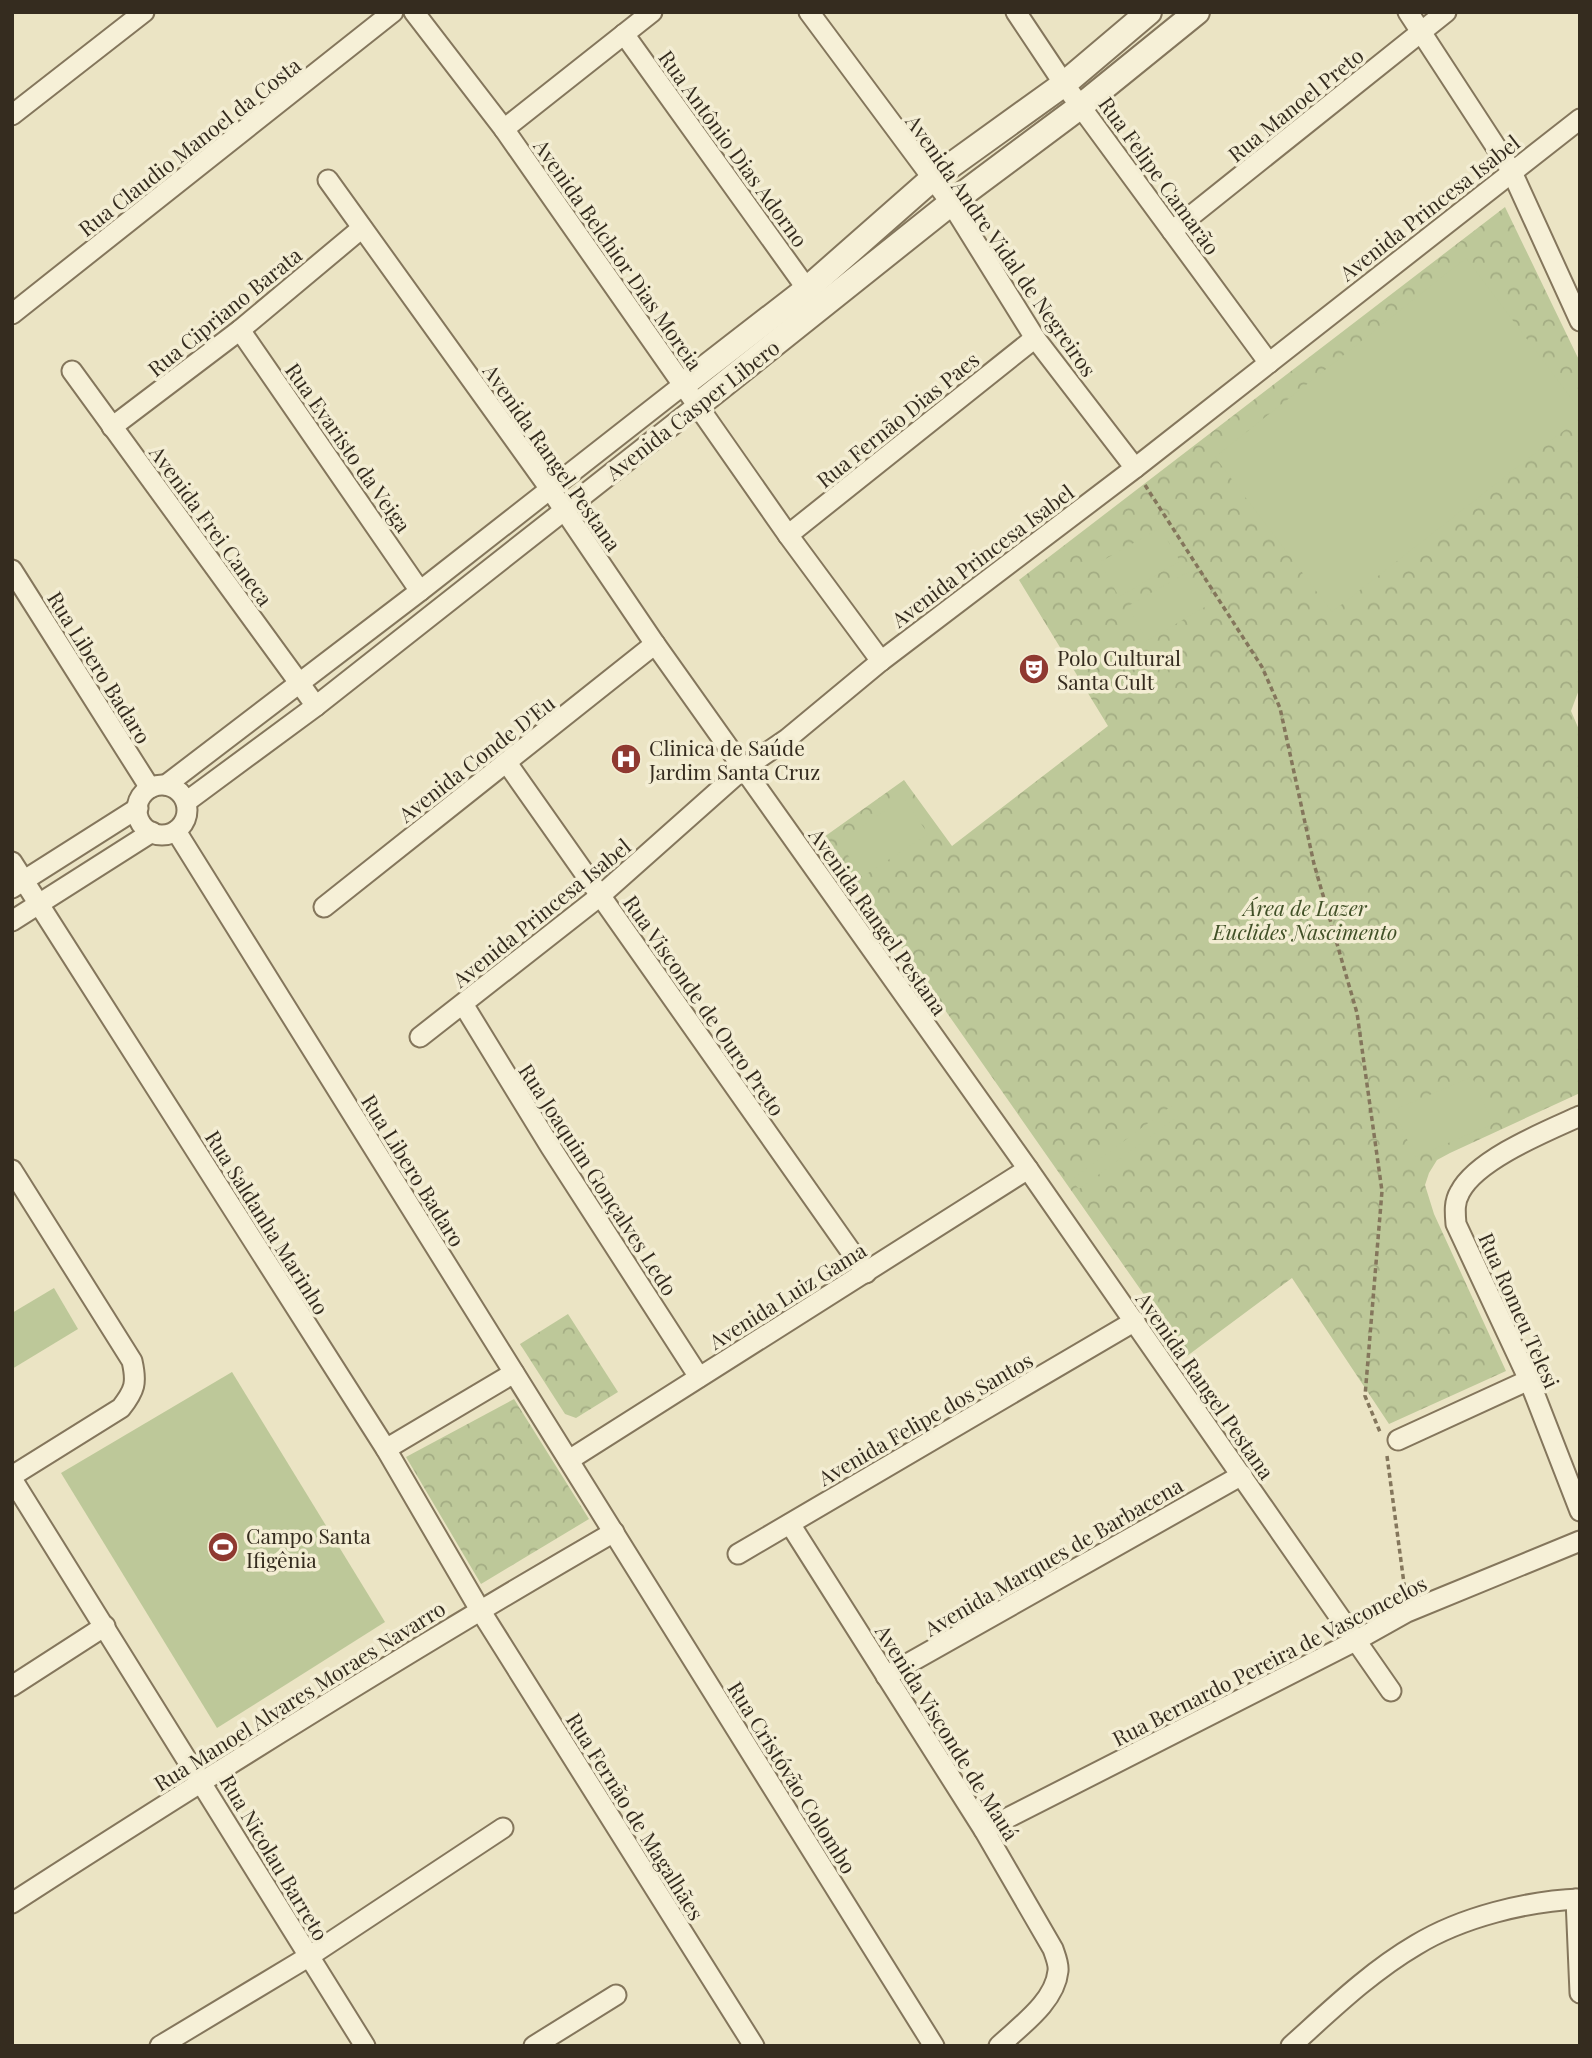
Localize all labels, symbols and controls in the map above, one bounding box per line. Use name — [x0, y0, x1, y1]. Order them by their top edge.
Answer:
street label: Rua Manoel Preto — [1221, 41, 1369, 167]
street label: Rua Antônio Dias Adorno — [653, 44, 815, 252]
street label: Rua Claudio Manoel da Costa — [72, 50, 306, 242]
street label: Rua Felipe Camarão — [1093, 90, 1227, 260]
street label: Avenida Andre Vidal de Negreiros — [900, 108, 1104, 382]
street label: Avenida Princesa Isabel — [1332, 128, 1525, 287]
street label: Avenida Belchior Dias Moreia — [528, 132, 710, 376]
street label: Rua Cipriano Barata — [141, 240, 307, 382]
street label: Avenida Casper Libero — [599, 332, 785, 486]
street label: Rua Fernão Dias Paes — [810, 345, 984, 493]
street label: Rua Evaristo da Veiga — [280, 357, 418, 538]
street label: Avenida Rangel Pestana — [477, 357, 629, 557]
street label: Avenida Frei Caneca — [144, 438, 280, 611]
street label: Avenida Princesa Isabel — [884, 477, 1079, 633]
street label: Rua Libero Badaro — [42, 586, 158, 748]
place label: Polo Cultural Santa Cult — [1057, 643, 1181, 695]
theatre icon: Polo Cultural Santa Cult — [1017, 652, 1051, 686]
street label: Avenida Conde D'Eu — [391, 688, 560, 828]
place label: Clinica de Saúde Jardim Santa Cruz — [648, 733, 820, 785]
hospital icon: Clinica de Saúde Jardim Santa Cruz — [609, 742, 643, 776]
street label: Avenida Rangel Pestana — [803, 821, 955, 1021]
street label: Avenida Princesa Isabel — [445, 831, 636, 993]
street label: Rua Visconde de Ouro Preto — [618, 889, 792, 1121]
park label: Área de Lazer Euclides Nascimento — [1212, 893, 1397, 945]
street label: Rua Joaquim Gonçalves Ledo — [513, 1058, 685, 1300]
street label: Rua Libero Badaro — [356, 1089, 472, 1251]
street label: Rua Saldanha Marinho — [200, 1125, 336, 1319]
street label: Rua Romeu Telesi — [1473, 1228, 1567, 1392]
street label: Avenida Luiz Gama — [702, 1235, 871, 1355]
street label: Avenida Rangel Pestana — [1130, 1285, 1282, 1485]
street label: Avenida Felipe dos Santos — [812, 1345, 1037, 1492]
street label: Avenida Marques de Barbacena — [918, 1470, 1188, 1642]
place label: Campo Santa Ifigênia — [246, 1521, 371, 1573]
sports icon: Campo Santa Ifigênia — [206, 1530, 240, 1564]
street label: Rua Bernardo Pereira de Vasconcelos — [1107, 1568, 1431, 1752]
street label: Rua Manoel Alvares Moraes Navarro — [148, 1593, 450, 1797]
street label: Avenida Visconde de Mauá — [870, 1618, 1026, 1846]
street label: Rua Cristóvão Colombo — [722, 1676, 864, 1878]
street label: Rua Fernão de Magalhães — [561, 1707, 711, 1925]
street label: Rua Nicolau Barreto — [214, 1769, 336, 1945]

